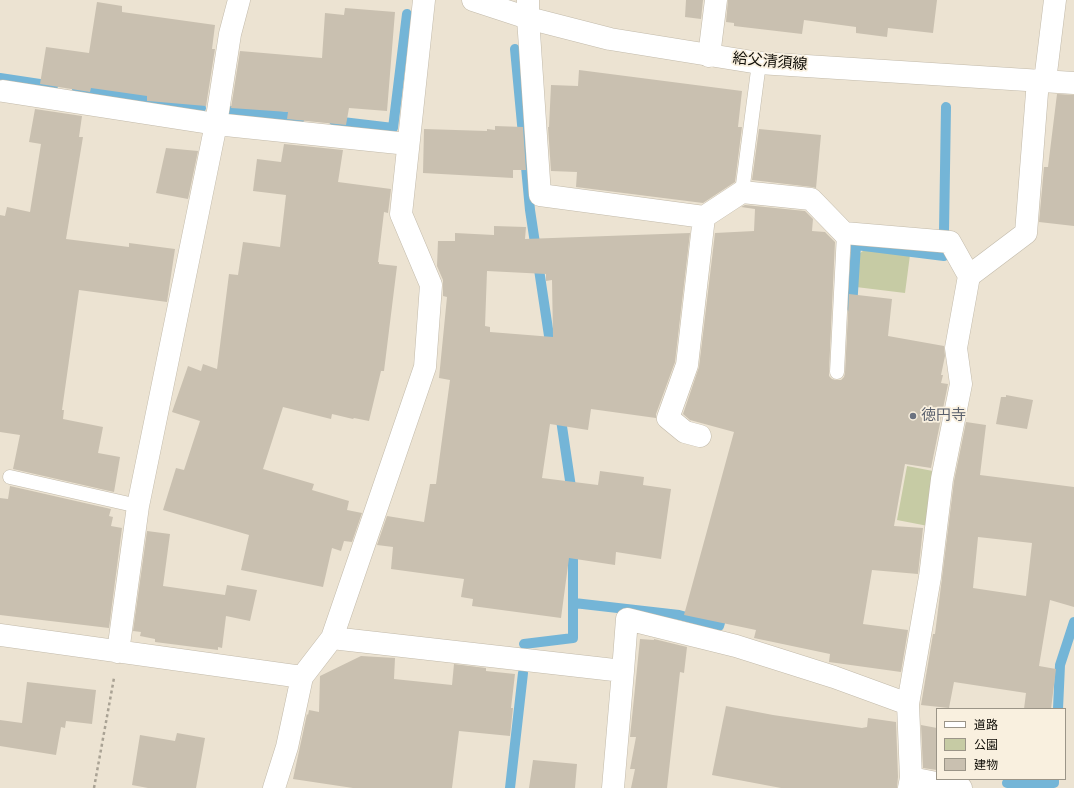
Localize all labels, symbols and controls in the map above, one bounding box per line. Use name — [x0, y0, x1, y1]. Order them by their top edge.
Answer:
street label: 給父清須線 — [732, 50, 808, 74]
place label: 徳円寺 — [921, 407, 966, 425]
marker: 徳円寺 — [908, 411, 918, 421]
legend — [936, 708, 1066, 780]
text: 道路 — [974, 717, 998, 733]
text: 公園 — [974, 737, 998, 753]
text: 建物 — [974, 757, 998, 773]

